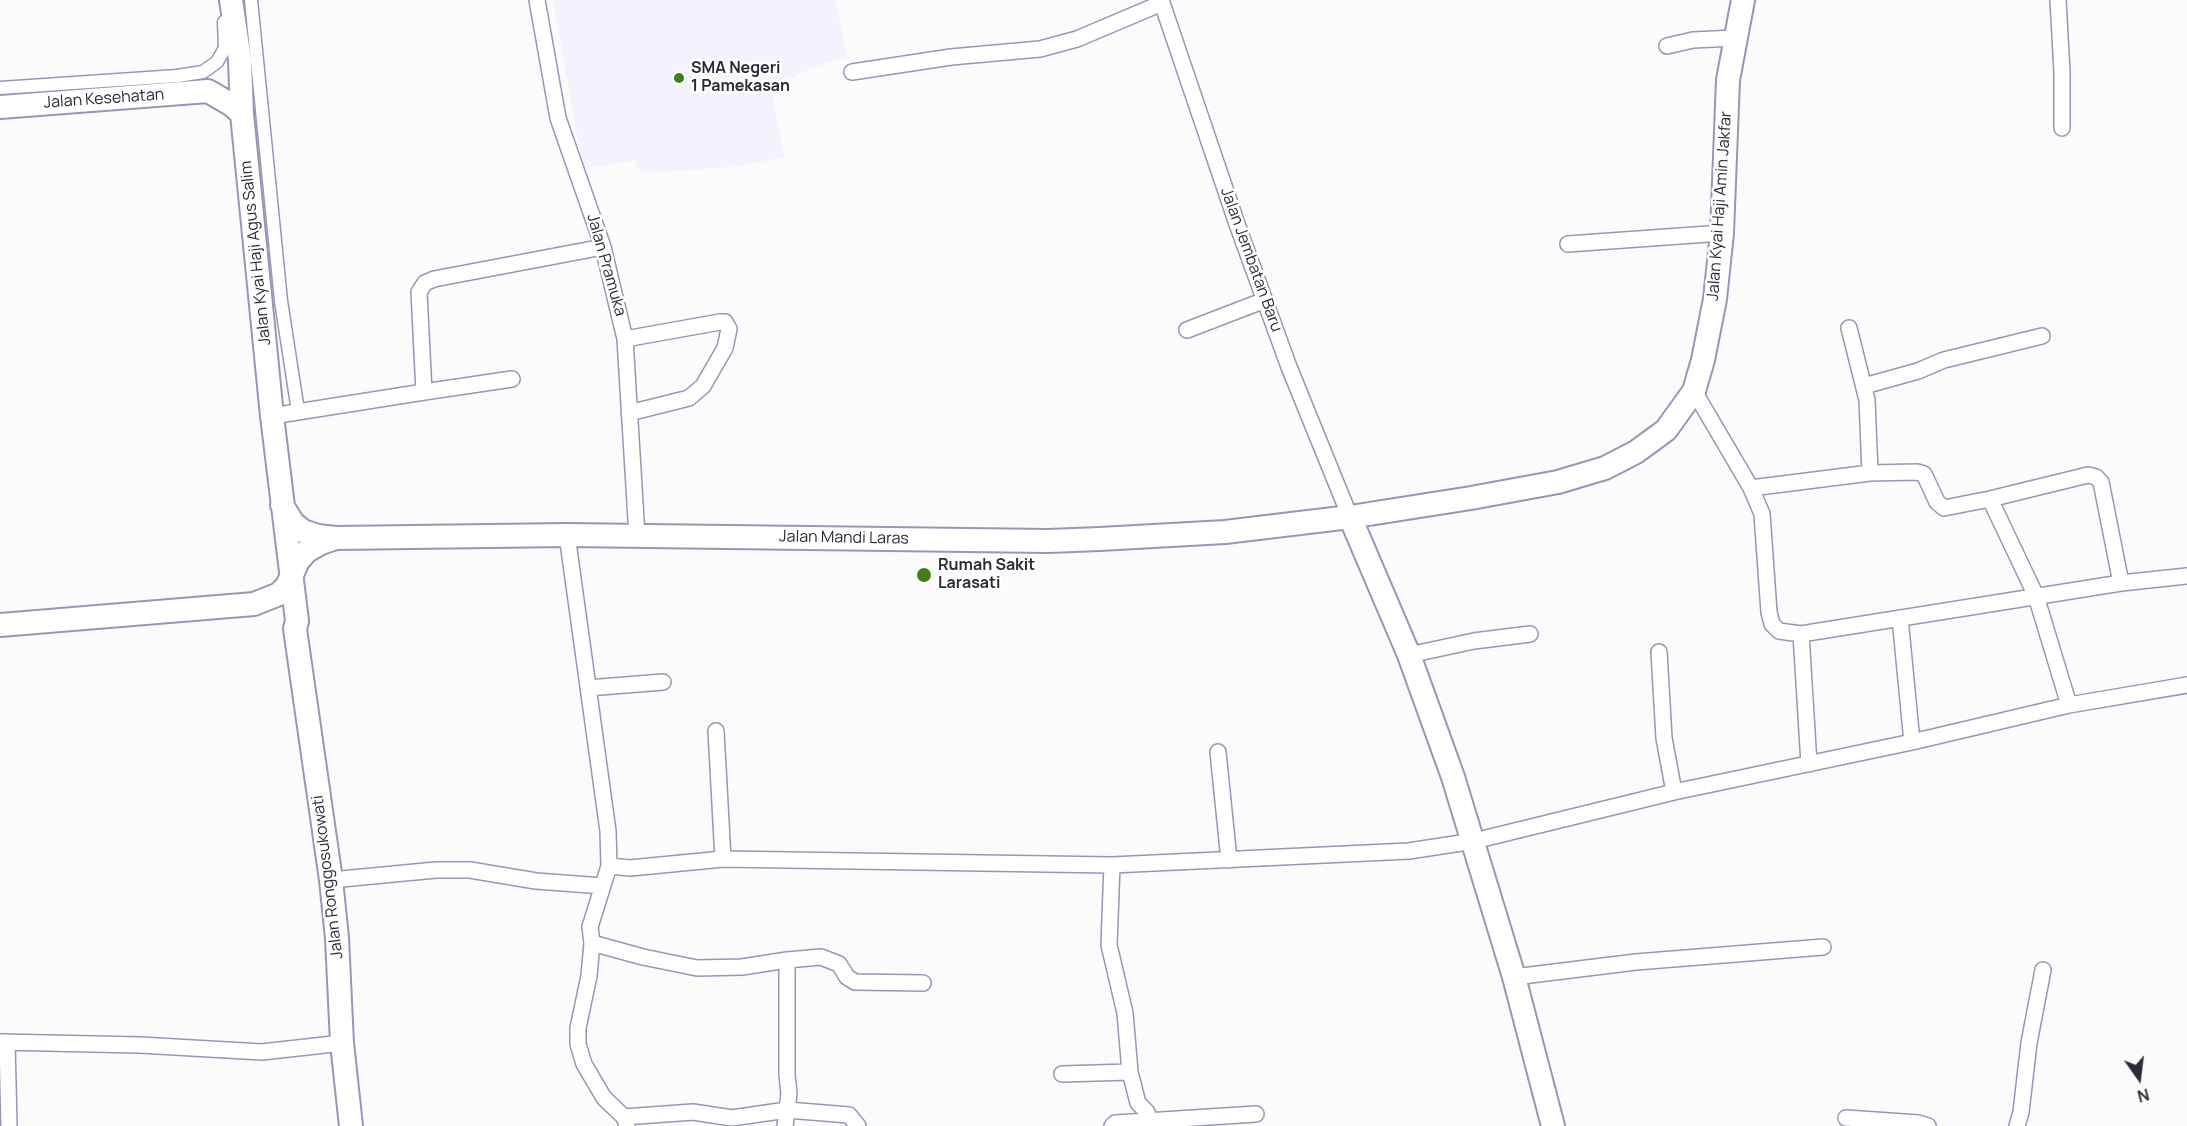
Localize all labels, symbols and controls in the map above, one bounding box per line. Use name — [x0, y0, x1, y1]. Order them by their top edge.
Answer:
place label: SMA Negeri 1 Pamekasan — [691, 59, 790, 97]
marker: SMA Negeri 1 Pamekasan — [672, 71, 686, 85]
street label: Jalan Kesehatan — [43, 85, 165, 113]
street label: Jalan Kyai Haji Amin Jakfar — [1704, 111, 1736, 301]
street label: Jalan Kyai Haji Agus Salim — [237, 160, 275, 346]
street label: Jalan Jembatan Baru — [1216, 185, 1286, 335]
street label: Jalan Pramuka — [582, 212, 630, 318]
street label: Jalan Mandi Laras — [779, 527, 909, 549]
place label: Rumah Sakit Larasati — [938, 556, 1035, 594]
marker: Rumah Sakit Larasati — [915, 566, 933, 584]
street label: Jalan Ronggosukowati — [308, 794, 348, 960]
north arrow — [2109, 1048, 2169, 1108]
text: N — [2135, 1083, 2152, 1108]

